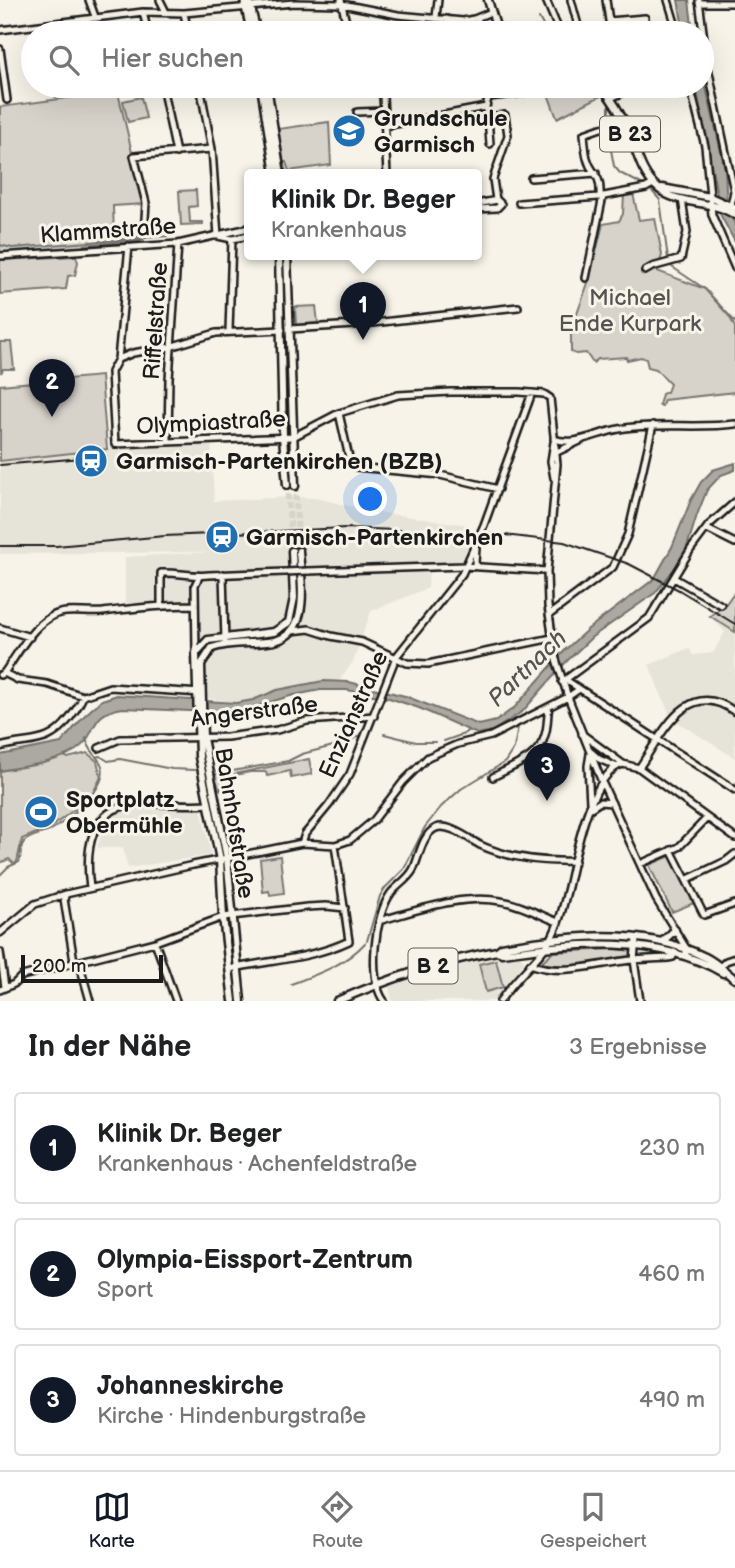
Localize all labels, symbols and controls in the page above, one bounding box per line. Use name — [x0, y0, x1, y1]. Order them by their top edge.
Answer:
search box — [21, 21, 714, 98]
icon: search — [45, 41, 83, 79]
text: Hier suchen — [101, 44, 244, 75]
place label: Grundschule Garmisch — [374, 105, 508, 159]
school or university icon: Grundschule Garmisch — [330, 112, 368, 150]
road number: B 23 — [600, 116, 660, 152]
popup — [244, 169, 482, 260]
text: Klinik Dr. Beger — [271, 185, 455, 216]
street label: Klammstraße — [39, 212, 177, 250]
text: Krankenhaus — [271, 216, 407, 244]
street label: Riffelstraße — [138, 261, 174, 381]
pin: 1 — [340, 282, 386, 340]
park label: Michael Ende Kurpark — [559, 284, 702, 338]
pin: 2 — [29, 359, 75, 417]
street label: Olympiastraße — [136, 405, 286, 441]
station icon: Garmisch-Partenkirchen (BZB) — [72, 442, 110, 480]
place label: Garmisch-Partenkirchen (BZB) — [116, 448, 442, 476]
your location — [353, 482, 387, 516]
station icon: Garmisch-Partenkirchen — [203, 518, 241, 556]
place label: Garmisch-Partenkirchen — [246, 524, 503, 552]
water label: Partnach — [482, 624, 573, 713]
street label: Enzianstraße — [313, 646, 394, 782]
street label: Angerstraße — [189, 690, 319, 734]
pin: 3 — [524, 743, 570, 801]
street label: Bahnhofstraße — [208, 746, 260, 901]
place label: Sportplatz Obermühle — [66, 786, 183, 840]
sports icon: Sportplatz Obermühle — [22, 793, 60, 831]
road number: B 2 — [408, 948, 458, 984]
scale bar — [21, 952, 163, 984]
text: 200 m — [32, 955, 86, 978]
text: In der Nähe — [28, 1029, 191, 1065]
text: 3 Ergebnisse — [569, 1033, 707, 1061]
text: Klinik Dr. Beger — [97, 1119, 282, 1150]
text: 1 — [48, 1134, 58, 1162]
text: 230 m — [639, 1134, 705, 1162]
text: Krankenhaus · Achenfeldstraße — [97, 1150, 417, 1178]
text: Olympia-Eissport-Zentrum — [97, 1245, 413, 1276]
text: 2 — [46, 1260, 60, 1288]
text: 460 m — [638, 1260, 705, 1288]
text: Sport — [97, 1276, 153, 1304]
text: Johanneskirche — [97, 1371, 284, 1402]
text: 3 — [46, 1386, 60, 1414]
text: 490 m — [639, 1386, 705, 1414]
text: Kirche · Hindenburgstraße — [97, 1402, 366, 1430]
tab: Karte — [88, 1488, 135, 1553]
tab: Route — [312, 1488, 363, 1553]
tab: Gespeichert — [540, 1488, 647, 1553]

